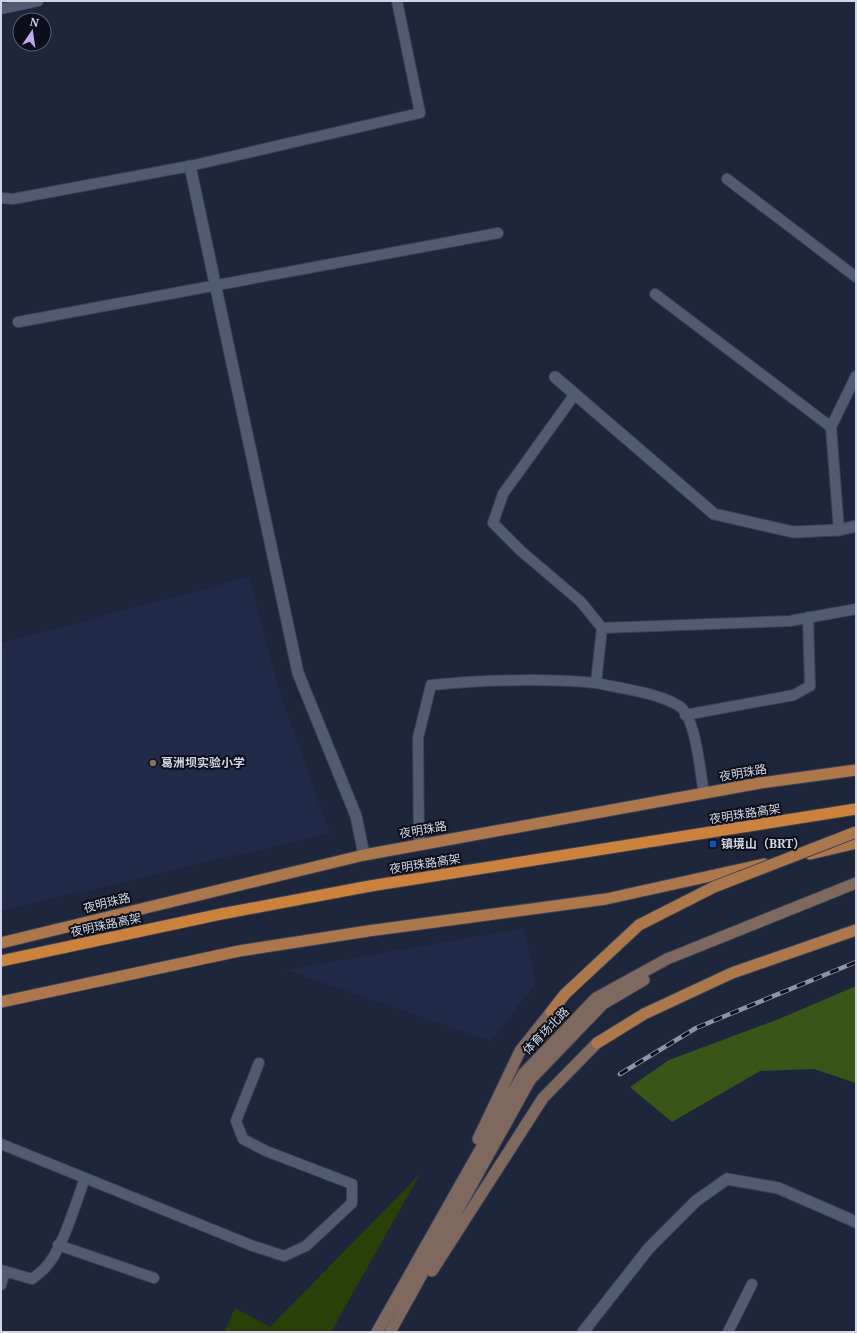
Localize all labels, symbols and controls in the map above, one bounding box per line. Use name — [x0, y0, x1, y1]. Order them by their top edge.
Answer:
north arrow — [12, 12, 52, 52]
text: N — [28, 13, 41, 30]
place label: 葛洲坝实验小学 — [161, 754, 245, 771]
marker: 葛洲坝实验小学 — [148, 758, 158, 768]
street label: 夜明珠路 — [718, 760, 768, 785]
street label: 夜明珠路高架 — [708, 799, 782, 828]
street label: 夜明珠路 — [398, 817, 448, 842]
place label: 镇境山（BRT） — [721, 835, 805, 852]
marker: 镇境山（BRT） — [708, 839, 718, 849]
street label: 夜明珠路高架 — [388, 849, 462, 878]
street label: 夜明珠路 — [82, 888, 132, 917]
street label: 夜明珠路高架 — [69, 909, 143, 940]
street label: 体育场北路 — [519, 1003, 573, 1058]

